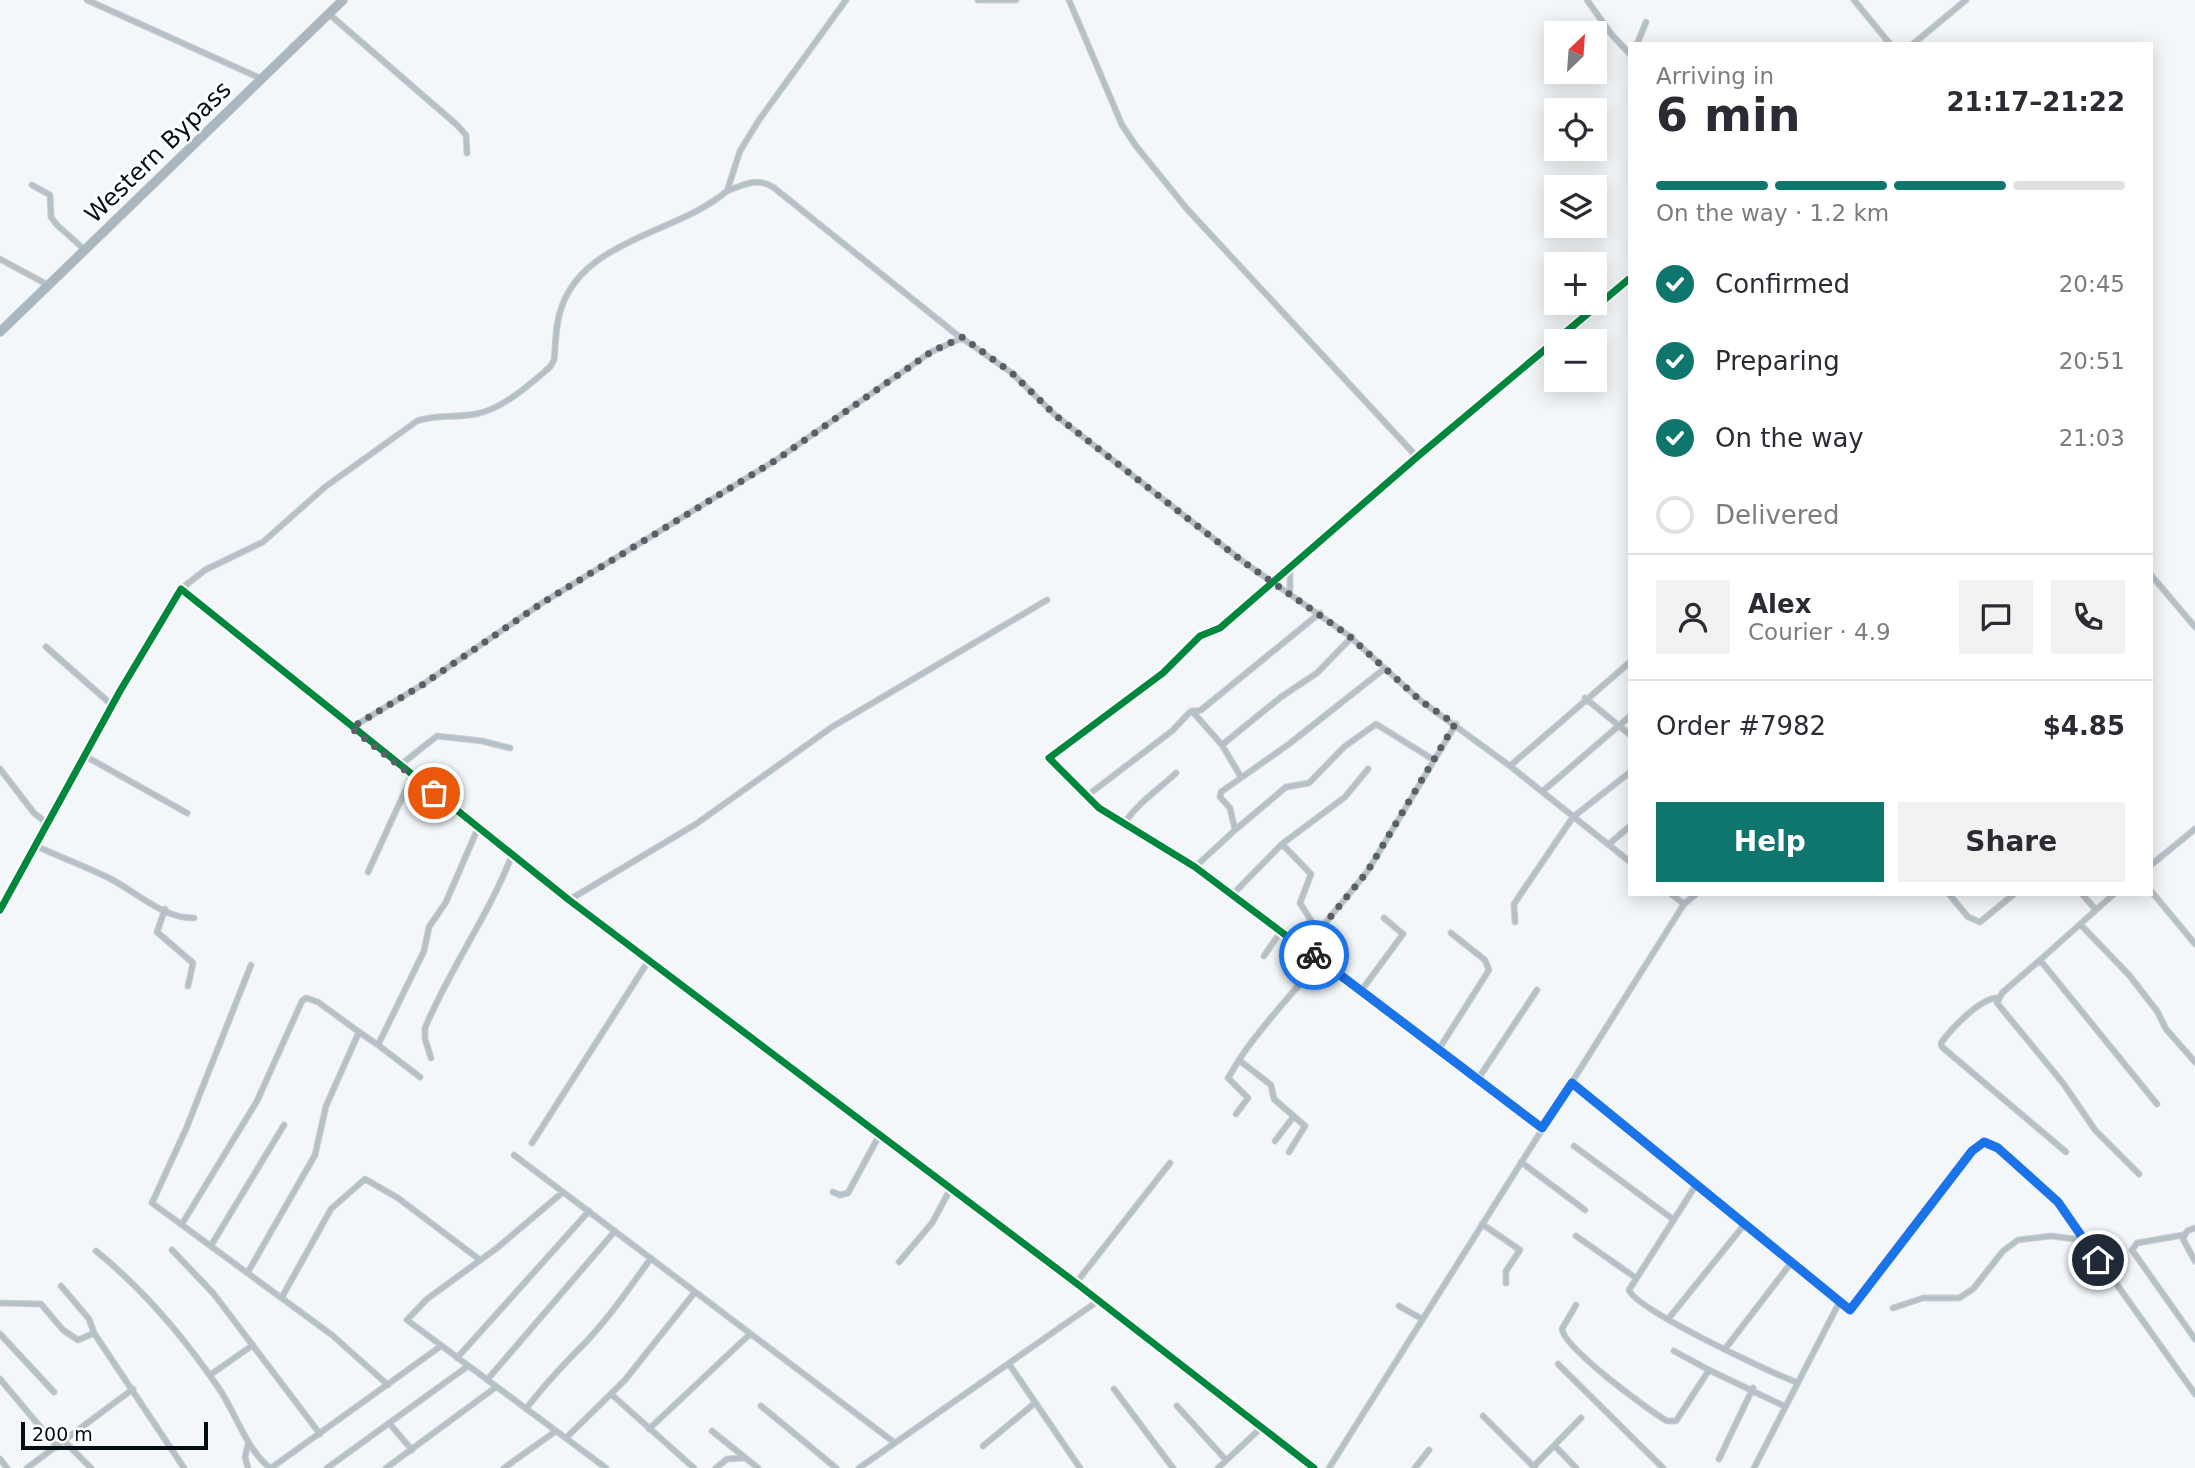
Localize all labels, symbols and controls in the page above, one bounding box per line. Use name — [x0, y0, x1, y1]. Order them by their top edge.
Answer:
north arrow — [1544, 21, 1606, 84]
map controls — [1544, 21, 1607, 392]
text: Arriving in — [1656, 63, 1774, 89]
street label: Western Bypass — [79, 75, 237, 229]
text: 21:17–21:22 — [1946, 87, 2125, 117]
text: 6 min — [1656, 88, 1800, 142]
button: locate — [1544, 98, 1607, 161]
button: layers — [1544, 175, 1607, 238]
text: On the way · 1.2 km — [1656, 200, 1889, 226]
button: + — [1544, 252, 1607, 315]
icon: check — [1656, 265, 1694, 303]
text: Confirmed — [1715, 269, 1850, 299]
text: 20:45 — [2059, 271, 2125, 297]
button: − — [1544, 329, 1607, 392]
icon: check — [1656, 342, 1694, 380]
text: Preparing — [1715, 346, 1840, 376]
text: 20:51 — [2059, 348, 2125, 374]
icon: check — [1656, 419, 1694, 457]
text: On the way — [1715, 423, 1864, 453]
text: 21:03 — [2059, 425, 2125, 451]
text: Delivered — [1715, 500, 1839, 530]
button: person — [1656, 580, 1730, 654]
button: chat — [1959, 580, 2033, 654]
button: phone — [2051, 580, 2125, 654]
text: Alex — [1748, 589, 1811, 619]
text: Courier · 4.9 — [1748, 619, 1891, 645]
text: Order #7982 — [1656, 711, 1826, 741]
text: $4.85 — [2043, 711, 2125, 741]
pin — [404, 763, 464, 823]
icon: bag — [415, 774, 453, 812]
button: Help — [1656, 802, 1884, 882]
button: Share — [1898, 802, 2125, 882]
courier — [1279, 920, 1349, 990]
icon: bike — [1295, 936, 1333, 974]
pin — [2068, 1230, 2128, 1290]
icon: home — [2079, 1241, 2117, 1279]
scale bar — [21, 1419, 208, 1451]
text: 200 m — [32, 1423, 93, 1445]

